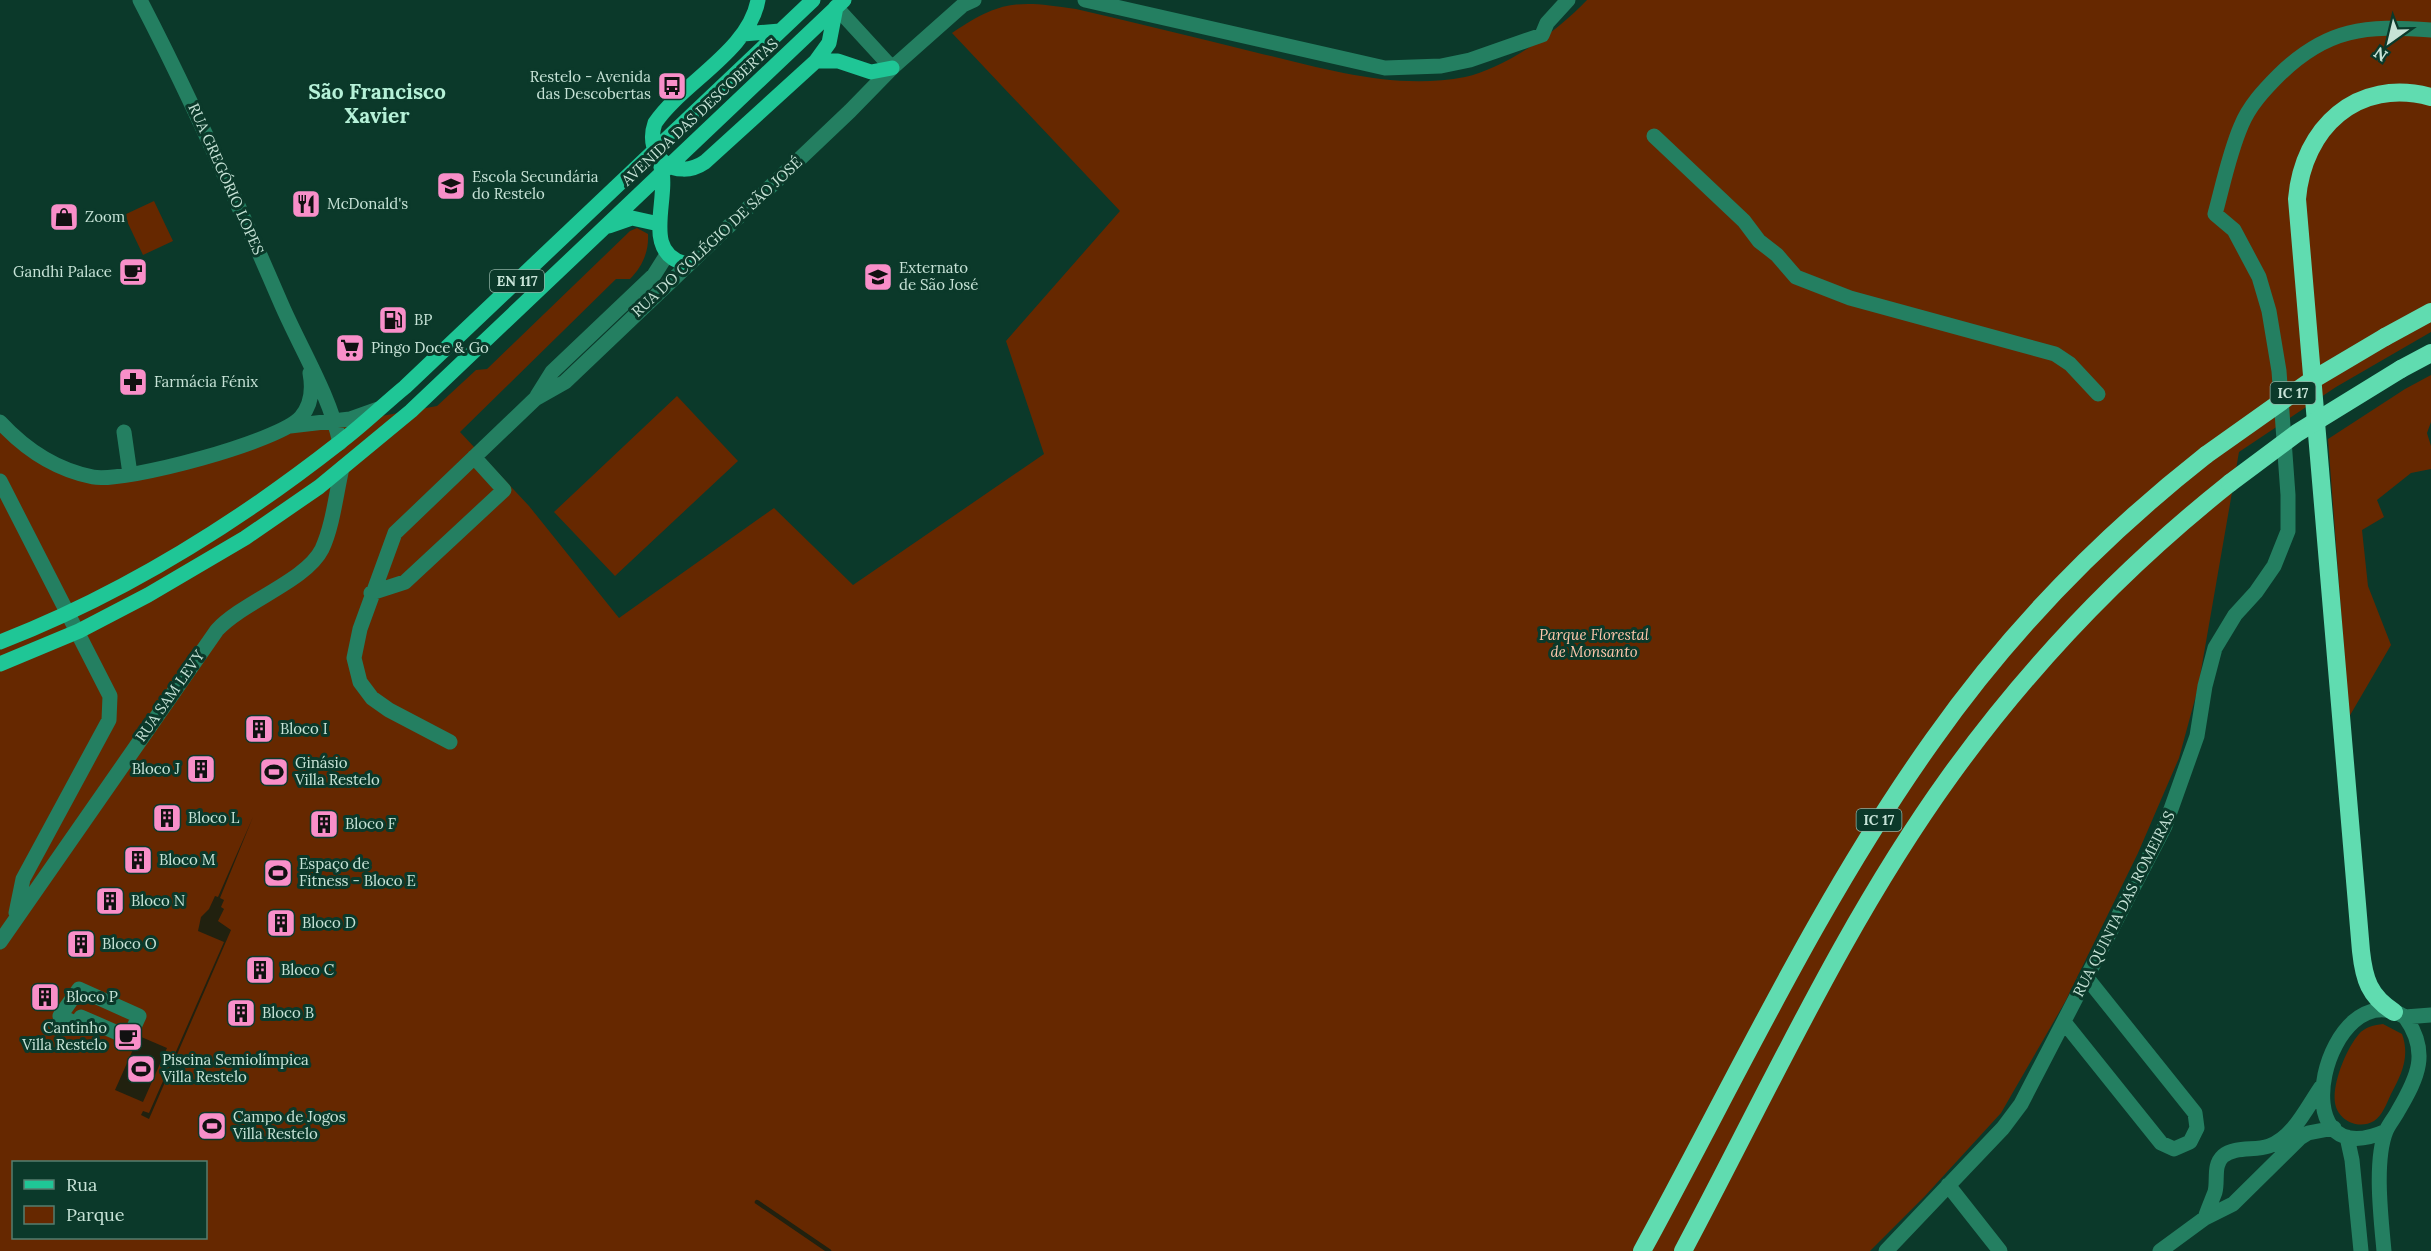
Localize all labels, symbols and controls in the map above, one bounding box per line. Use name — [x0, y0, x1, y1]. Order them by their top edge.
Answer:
north arrow — [2359, 12, 2419, 72]
street label: AVENIDA DAS DESCOBERTAS — [617, 34, 782, 190]
text: N — [2370, 43, 2391, 66]
place label: Restelo - Avenida das Descobertas — [530, 67, 651, 103]
bus stop icon: Restelo - Avenida das Descobertas — [656, 70, 688, 102]
district label: São Francisco Xavier — [308, 78, 446, 129]
street label: RUA GREGÓRIO LOPES — [184, 100, 268, 258]
street label: RUA DO COLÉGIO DE SÃO JOSÉ — [627, 153, 806, 321]
place label: Escola Secundária do Restelo — [472, 167, 599, 203]
school or university icon: Escola Secundária do Restelo — [435, 170, 467, 202]
restaurant icon: McDonald's — [290, 188, 322, 220]
place label: McDonald's — [327, 194, 408, 213]
shop icon: Zoom — [48, 201, 80, 233]
place label: Zoom — [85, 207, 125, 226]
cafe icon: Gandhi Palace — [117, 256, 149, 288]
place label: Externato de São José — [899, 258, 978, 294]
school or university icon: Externato de São José — [862, 261, 894, 293]
place label: Gandhi Palace — [13, 262, 112, 281]
road number: EN 117 — [490, 270, 544, 292]
fuel station icon: BP — [377, 304, 409, 336]
place label: BP — [414, 310, 432, 329]
supermarket icon: Pingo Doce & Go — [334, 332, 366, 364]
place label: Pingo Doce & Go — [371, 338, 489, 357]
pharmacy icon: Farmácia Fénix — [117, 366, 149, 398]
place label: Farmácia Fénix — [154, 372, 258, 391]
road number: IC 17 — [2270, 382, 2316, 404]
park label: Parque Florestal de Monsanto — [1539, 625, 1650, 661]
street label: RUA SAM LEVY — [131, 646, 208, 745]
building icon: Bloco I — [243, 713, 275, 745]
place label: Bloco I — [280, 719, 328, 738]
building icon: Bloco J — [185, 753, 217, 785]
place label: Ginásio Villa Restelo — [294, 753, 380, 789]
sports icon: Ginásio Villa Restelo — [258, 756, 290, 788]
place label: Bloco J — [132, 759, 180, 778]
building icon: Bloco L — [151, 802, 183, 834]
place label: Bloco L — [188, 808, 240, 827]
building icon: Bloco F — [308, 808, 340, 840]
street label: RUA QUINTA DAS ROMEIRAS — [2068, 808, 2179, 1000]
road number: IC 17 — [1856, 809, 1902, 831]
place label: Bloco F — [345, 814, 396, 833]
building icon: Bloco M — [122, 844, 154, 876]
place label: Bloco M — [159, 850, 216, 869]
place label: Espaço de Fitness - Bloco E — [299, 854, 416, 890]
sports icon: Espaço de Fitness - Bloco E — [262, 857, 294, 889]
building icon: Bloco N — [94, 885, 126, 917]
place label: Bloco N — [131, 891, 185, 910]
building icon: Bloco D — [265, 907, 297, 939]
place label: Bloco D — [302, 913, 356, 932]
building icon: Bloco O — [65, 928, 97, 960]
place label: Bloco O — [102, 934, 157, 953]
building icon: Bloco C — [244, 954, 276, 986]
place label: Bloco C — [281, 960, 335, 979]
building icon: Bloco P — [29, 981, 61, 1013]
place label: Bloco P — [66, 987, 118, 1006]
building icon: Bloco B — [225, 997, 257, 1029]
place label: Bloco B — [262, 1003, 314, 1022]
place label: Cantinho Villa Restelo — [21, 1018, 107, 1054]
cafe icon: Cantinho Villa Restelo — [112, 1021, 144, 1053]
place label: Piscina Semiolímpica Villa Restelo — [161, 1050, 309, 1086]
sports icon: Piscina Semiolímpica Villa Restelo — [125, 1053, 157, 1085]
place label: Campo de Jogos Villa Restelo — [232, 1107, 346, 1143]
sports icon: Campo de Jogos Villa Restelo — [196, 1110, 228, 1142]
legend — [12, 1161, 207, 1239]
text: Rua — [66, 1173, 97, 1196]
text: Parque — [66, 1203, 125, 1226]

